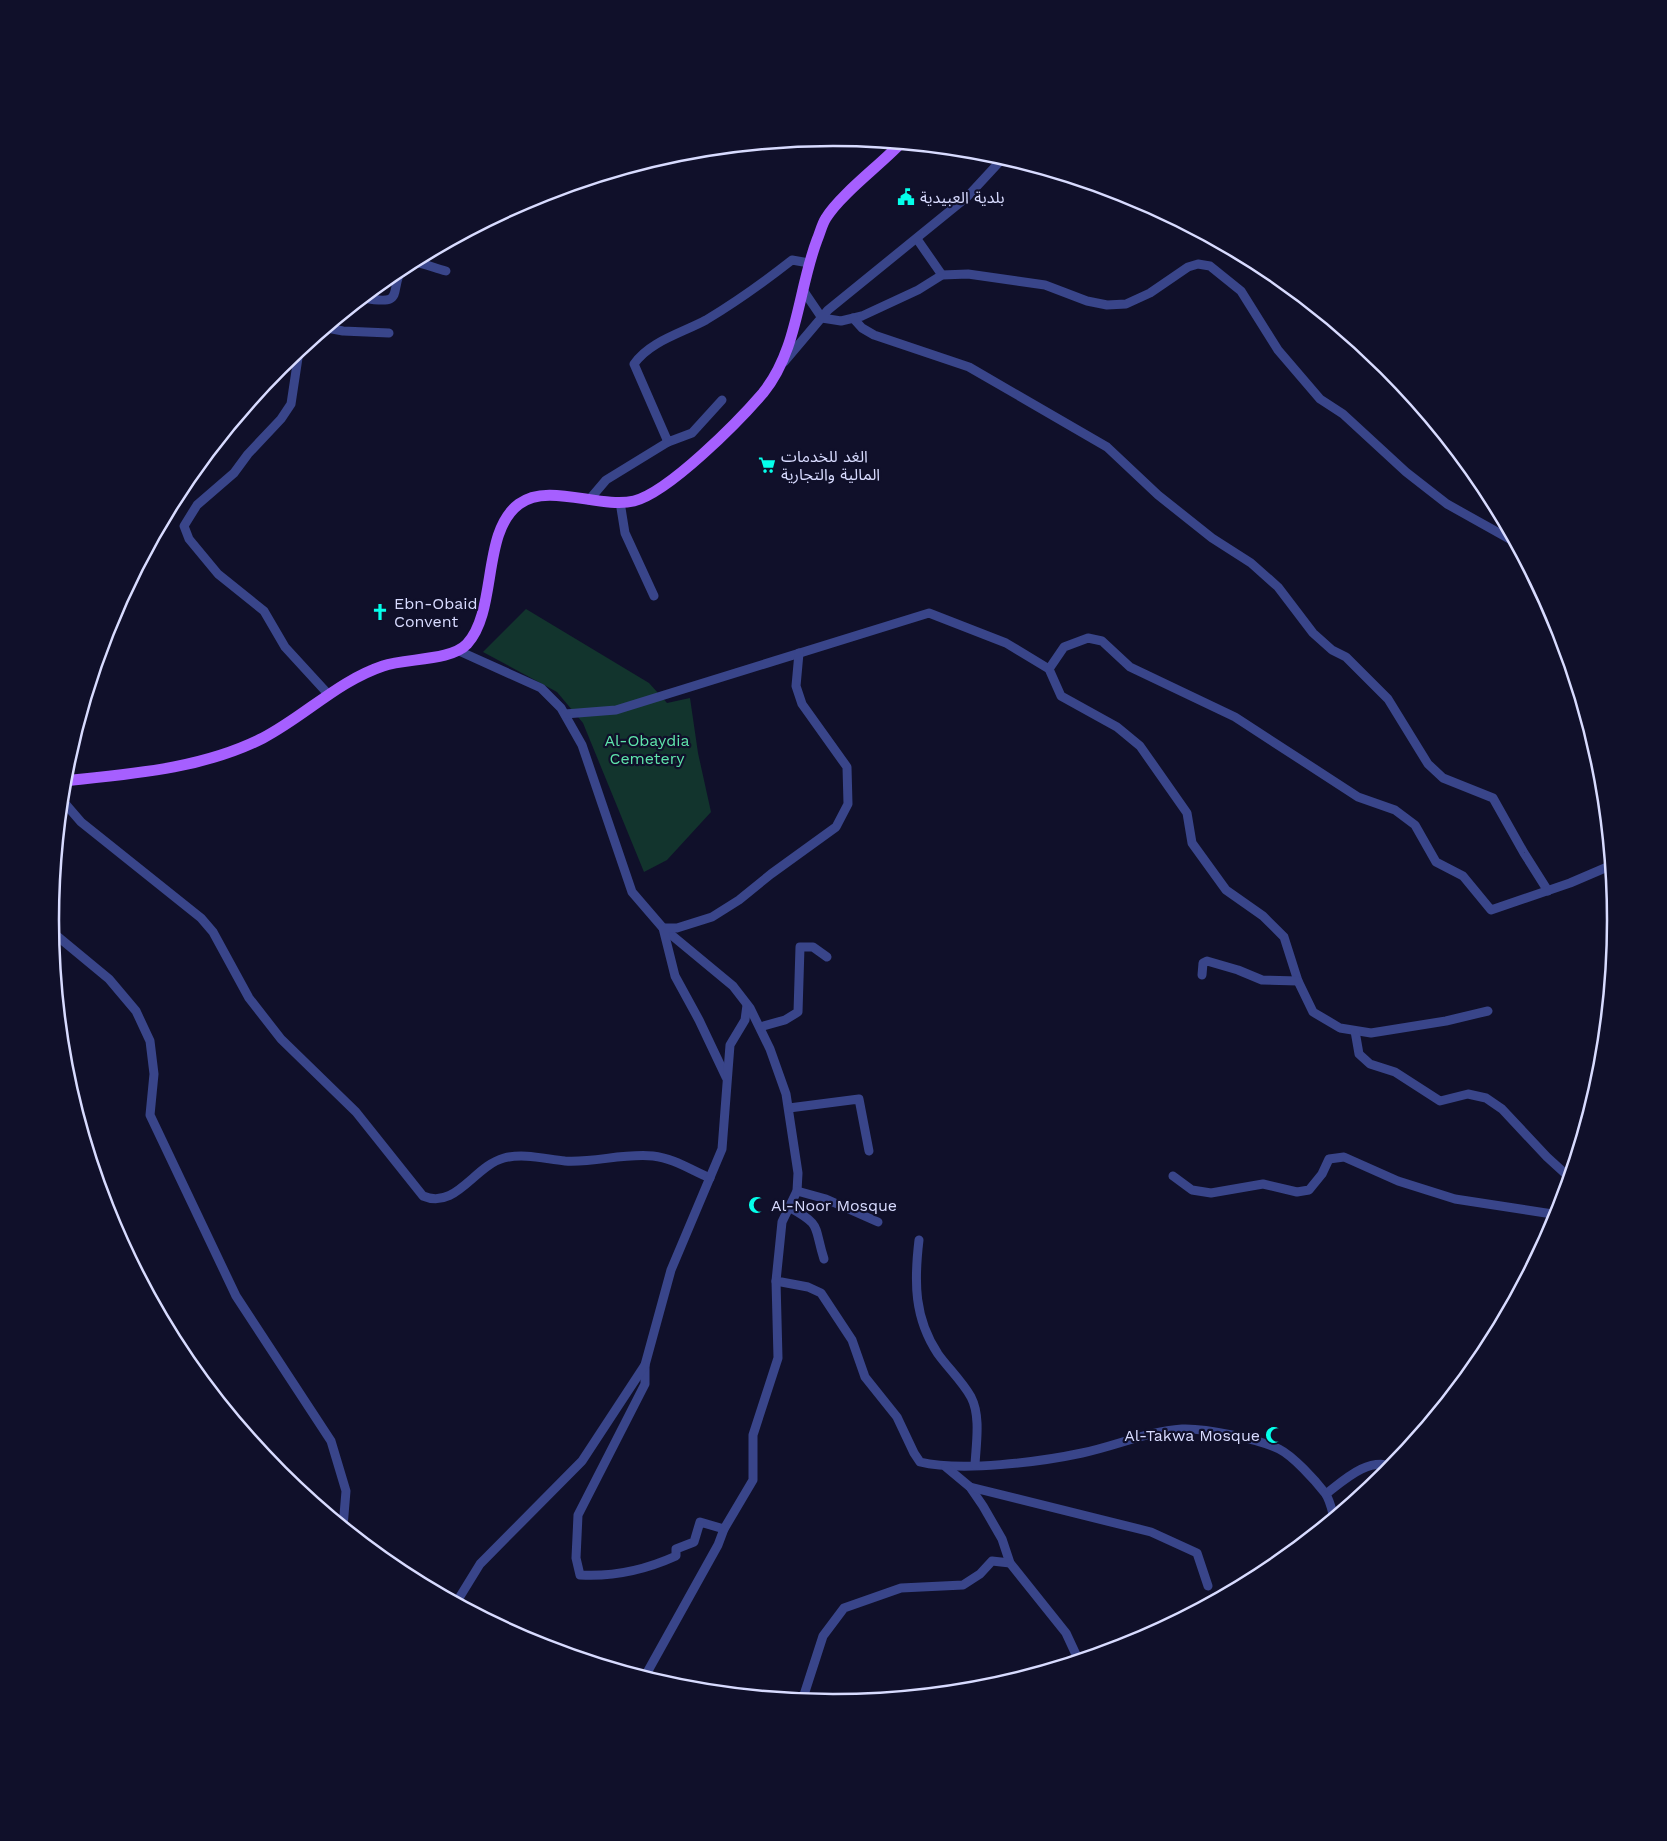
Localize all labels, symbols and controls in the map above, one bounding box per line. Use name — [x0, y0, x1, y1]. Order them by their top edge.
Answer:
public building icon: بلدية العبيدية — [896, 187, 916, 207]
place label: بلدية العبيدية — [920, 188, 1004, 207]
place label: الغد للخدمات المالية والتجارية — [781, 447, 880, 484]
supermarket icon: الغد للخدمات المالية والتجارية — [757, 455, 777, 475]
place label: Ebn-Obaid Convent — [394, 594, 478, 631]
church icon: Ebn-Obaid Convent — [370, 602, 390, 622]
park label: Al-Obaydia Cemetery — [604, 731, 690, 768]
mosque icon: Al-Noor Mosque — [747, 1195, 767, 1215]
place label: Al-Noor Mosque — [771, 1196, 897, 1215]
mosque icon: Al-Takwa Mosque — [1264, 1425, 1284, 1445]
place label: Al-Takwa Mosque — [1124, 1426, 1260, 1445]

